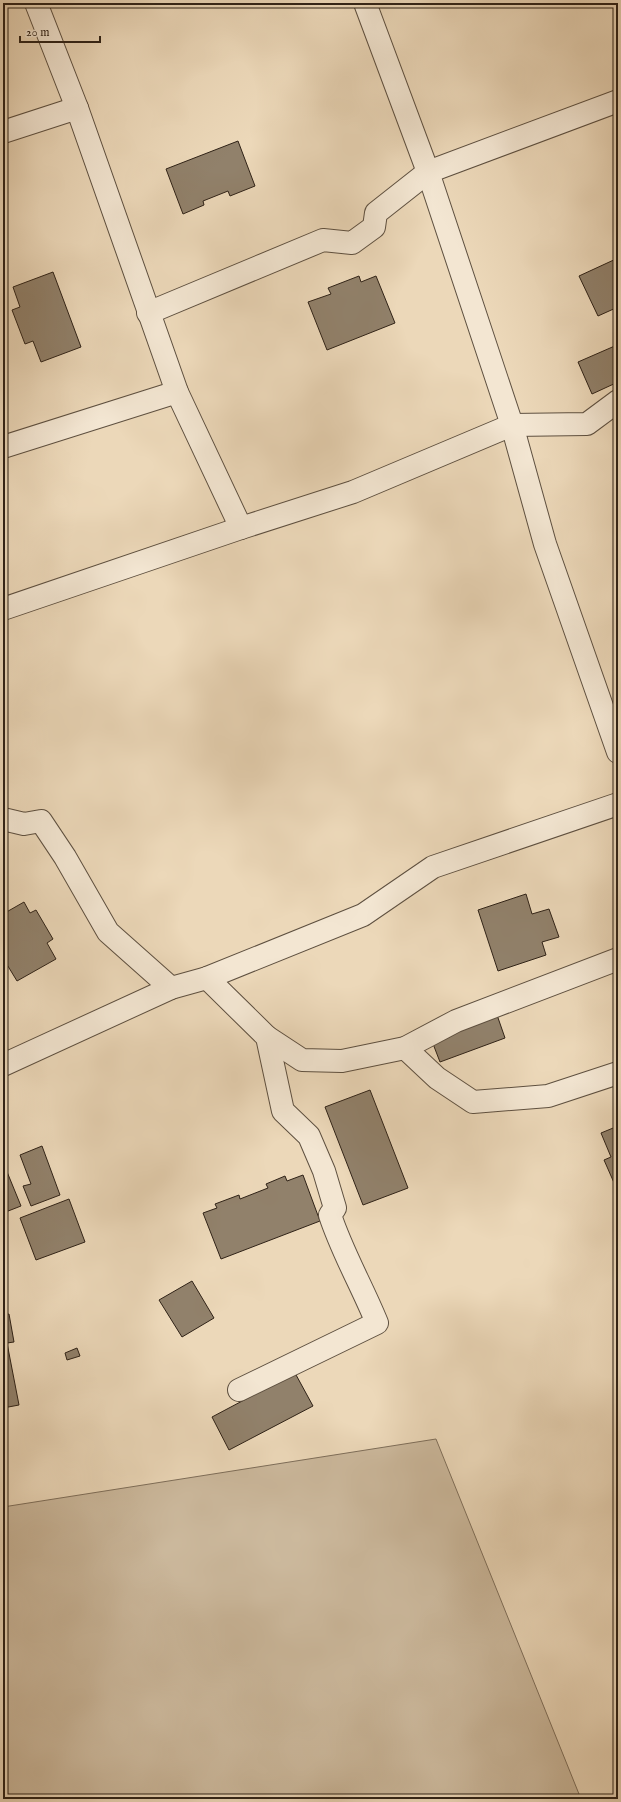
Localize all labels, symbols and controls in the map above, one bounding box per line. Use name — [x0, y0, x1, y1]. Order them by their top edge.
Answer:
scale bar — [20, 18, 100, 44]
text: 20 m — [26, 25, 49, 40]

